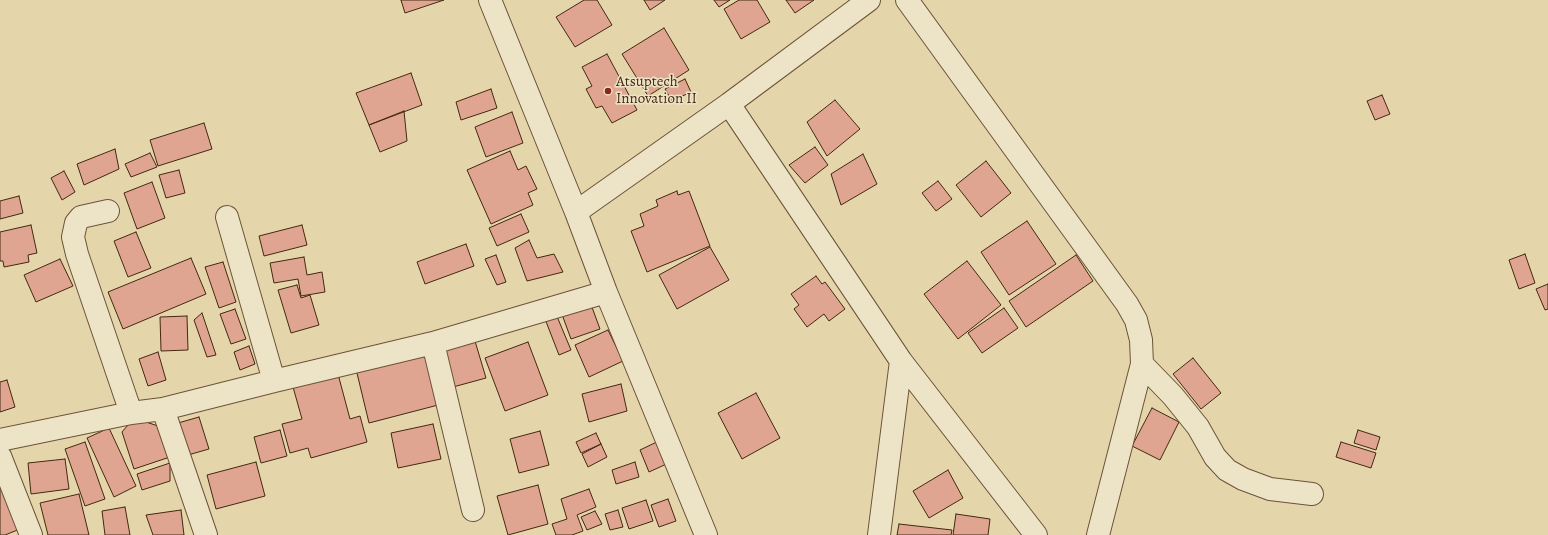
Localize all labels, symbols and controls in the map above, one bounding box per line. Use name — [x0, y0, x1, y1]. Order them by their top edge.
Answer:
place label: Atsuptech Innovation II — [616, 73, 697, 108]
marker: Atsuptech Innovation II — [603, 86, 613, 96]

